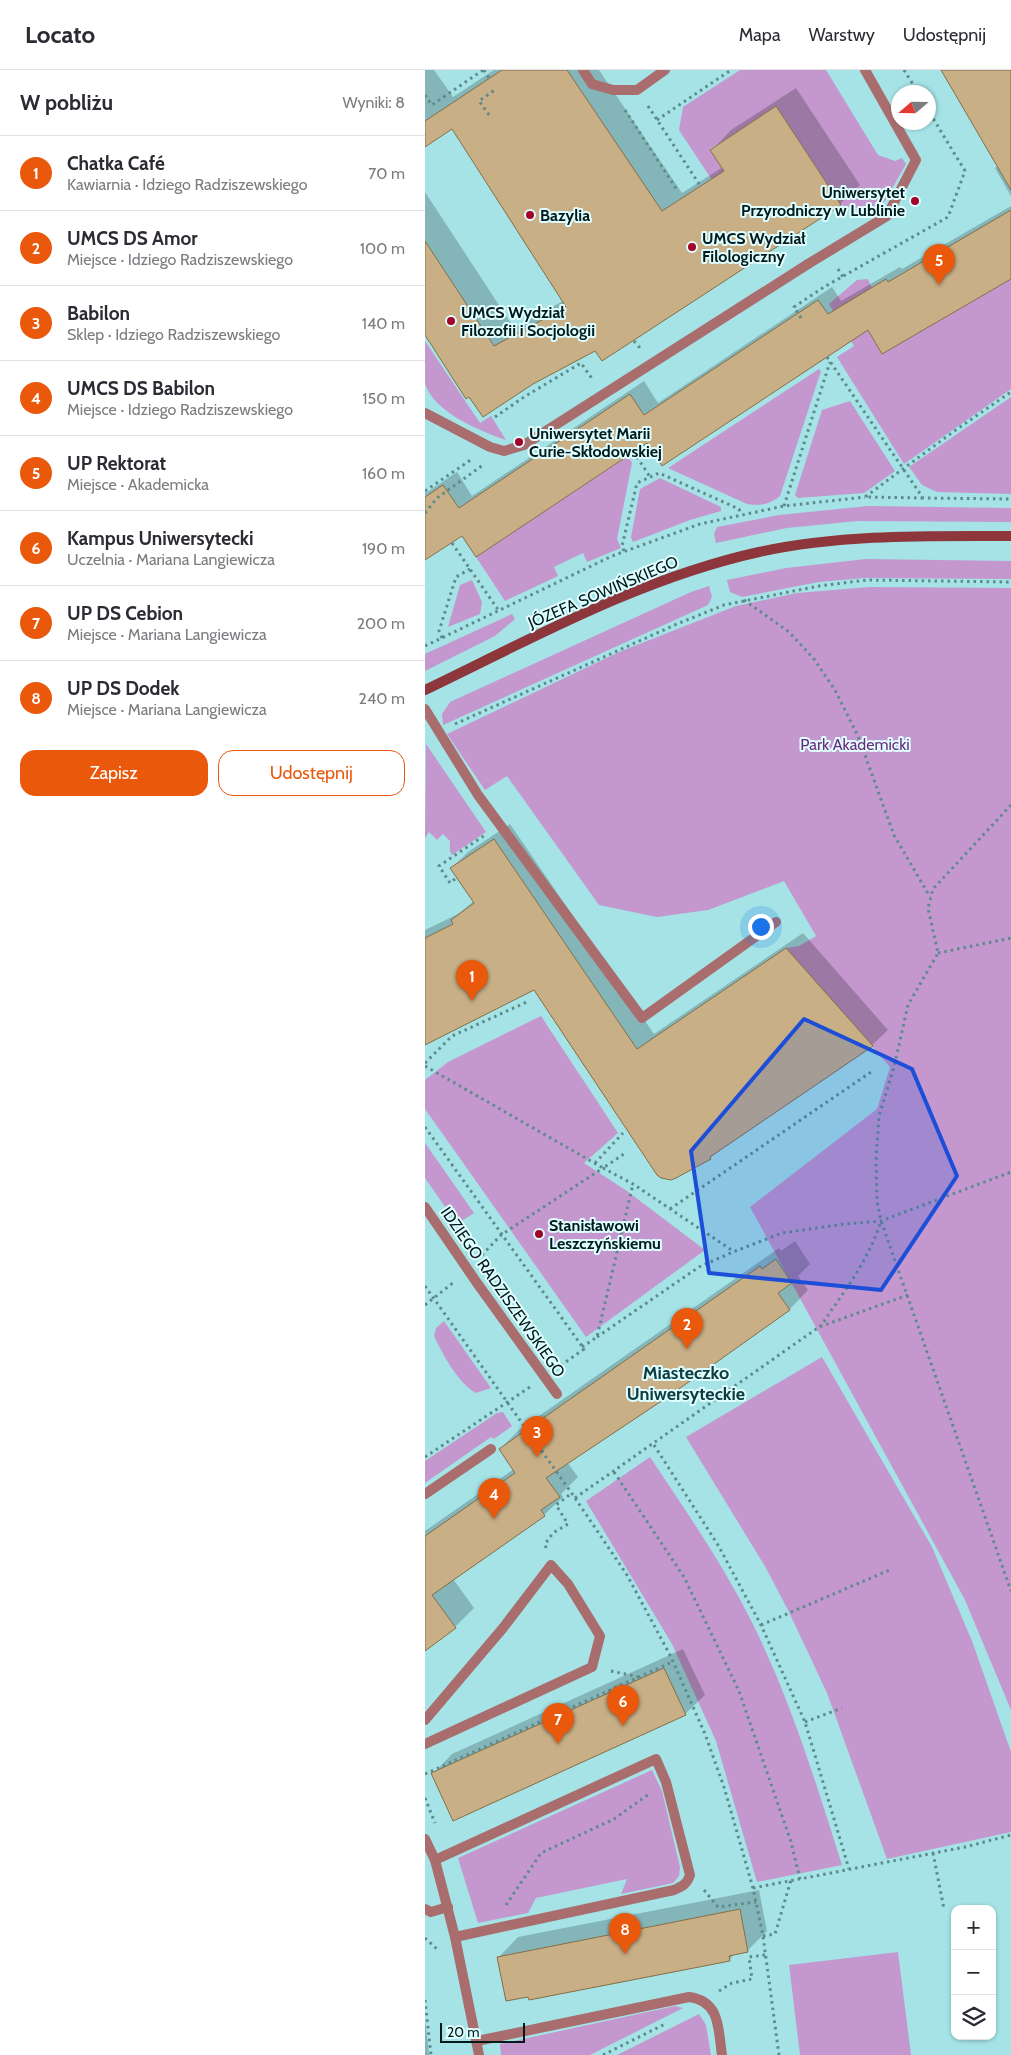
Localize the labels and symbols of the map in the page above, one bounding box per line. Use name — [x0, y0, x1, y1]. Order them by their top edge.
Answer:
north arrow — [891, 85, 936, 130]
place label: Uniwersytet Przyrodniczy w Lublinie — [741, 183, 905, 220]
marker: Uniwersytet Przyrodniczy w Lublinie — [909, 195, 921, 207]
place label: Bazylia — [540, 206, 590, 225]
marker: Bazylia — [524, 209, 536, 221]
place label: UMCS Wydział Filologiczny — [702, 229, 806, 266]
marker: UMCS Wydział Filologiczny — [686, 241, 698, 253]
pin: 5 — [923, 244, 955, 285]
place label: UMCS Wydział Filozofii i Socjologii — [461, 303, 595, 340]
marker: UMCS Wydział Filozofii i Socjologii — [445, 315, 457, 327]
place label: Uniwersytet Marii Curie-Skłodowskiej — [529, 424, 662, 461]
marker: Uniwersytet Marii Curie-Skłodowskiej — [513, 436, 525, 448]
street label: JÓZEFA SOWIŃSKIEGO — [524, 552, 681, 633]
park label: Park Akademicki — [800, 735, 910, 754]
your location — [748, 914, 774, 940]
pin: 1 — [456, 960, 488, 1001]
street label: IDZIEGO RADZISZEWSKIEGO — [437, 1203, 569, 1381]
place label: Stanisławowi Leszczyńskiemu — [549, 1216, 661, 1253]
marker: Stanisławowi Leszczyńskiemu — [533, 1228, 545, 1240]
pin: 2 — [671, 1308, 703, 1349]
district label: Miasteczko Uniwersyteckie — [627, 1362, 745, 1405]
pin: 3 — [521, 1416, 553, 1457]
pin: 4 — [478, 1478, 510, 1519]
pin: 6 — [607, 1685, 639, 1726]
pin: 7 — [542, 1703, 574, 1744]
pin: 8 — [609, 1913, 641, 1954]
scale bar — [440, 2020, 525, 2043]

